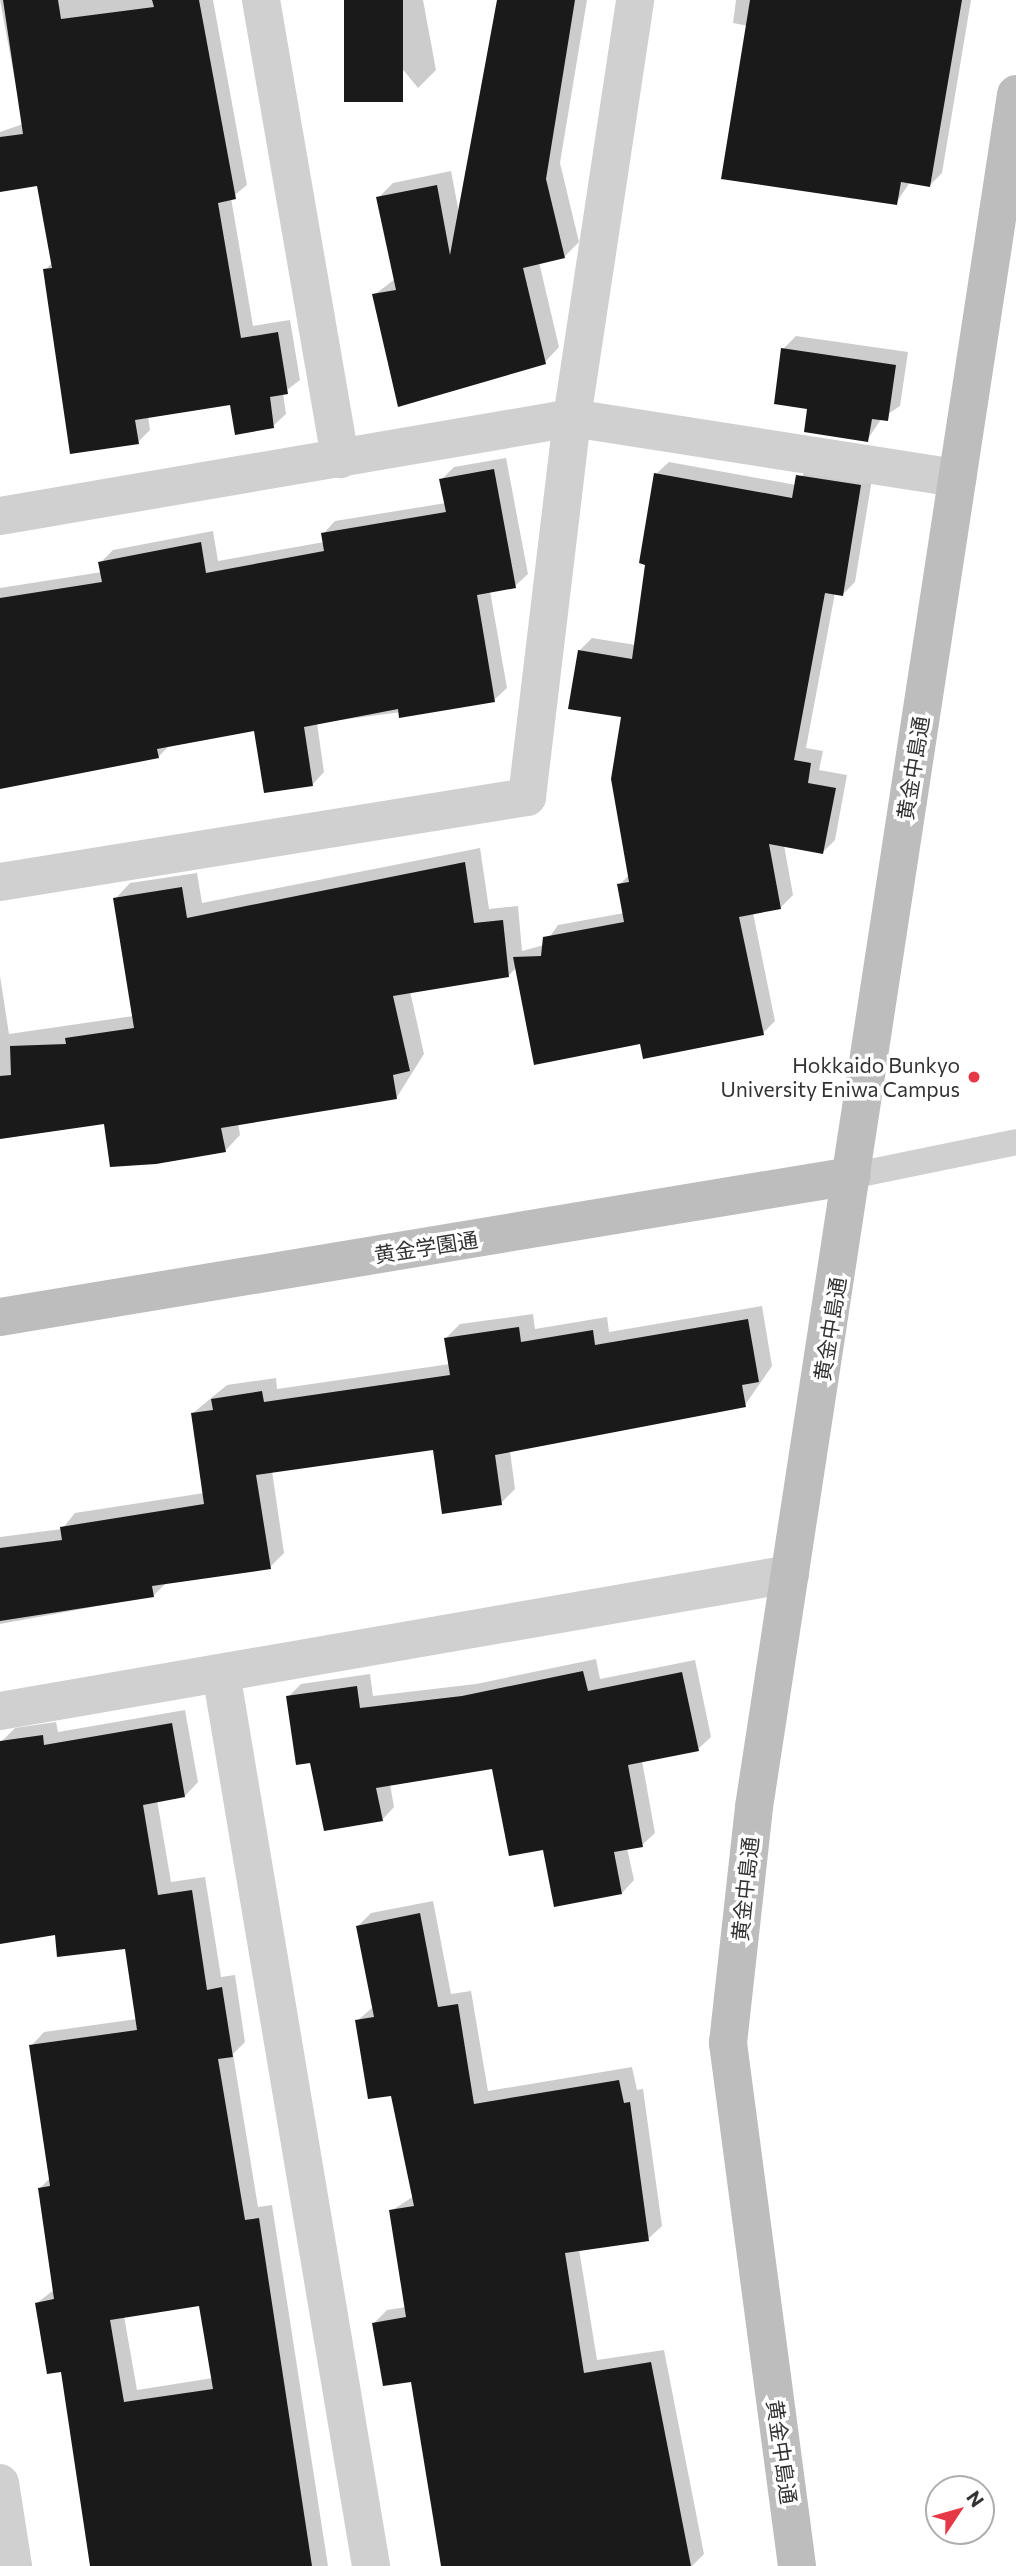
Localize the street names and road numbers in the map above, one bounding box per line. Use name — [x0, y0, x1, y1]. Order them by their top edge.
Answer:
street label: 黄金中島通 — [892, 714, 934, 822]
street label: 黄金学園通 — [372, 1226, 480, 1268]
street label: 黄金中島通 — [809, 1275, 851, 1383]
street label: 黄金中島通 — [727, 1835, 763, 1943]
street label: 黄金中島通 — [762, 2398, 802, 2506]

